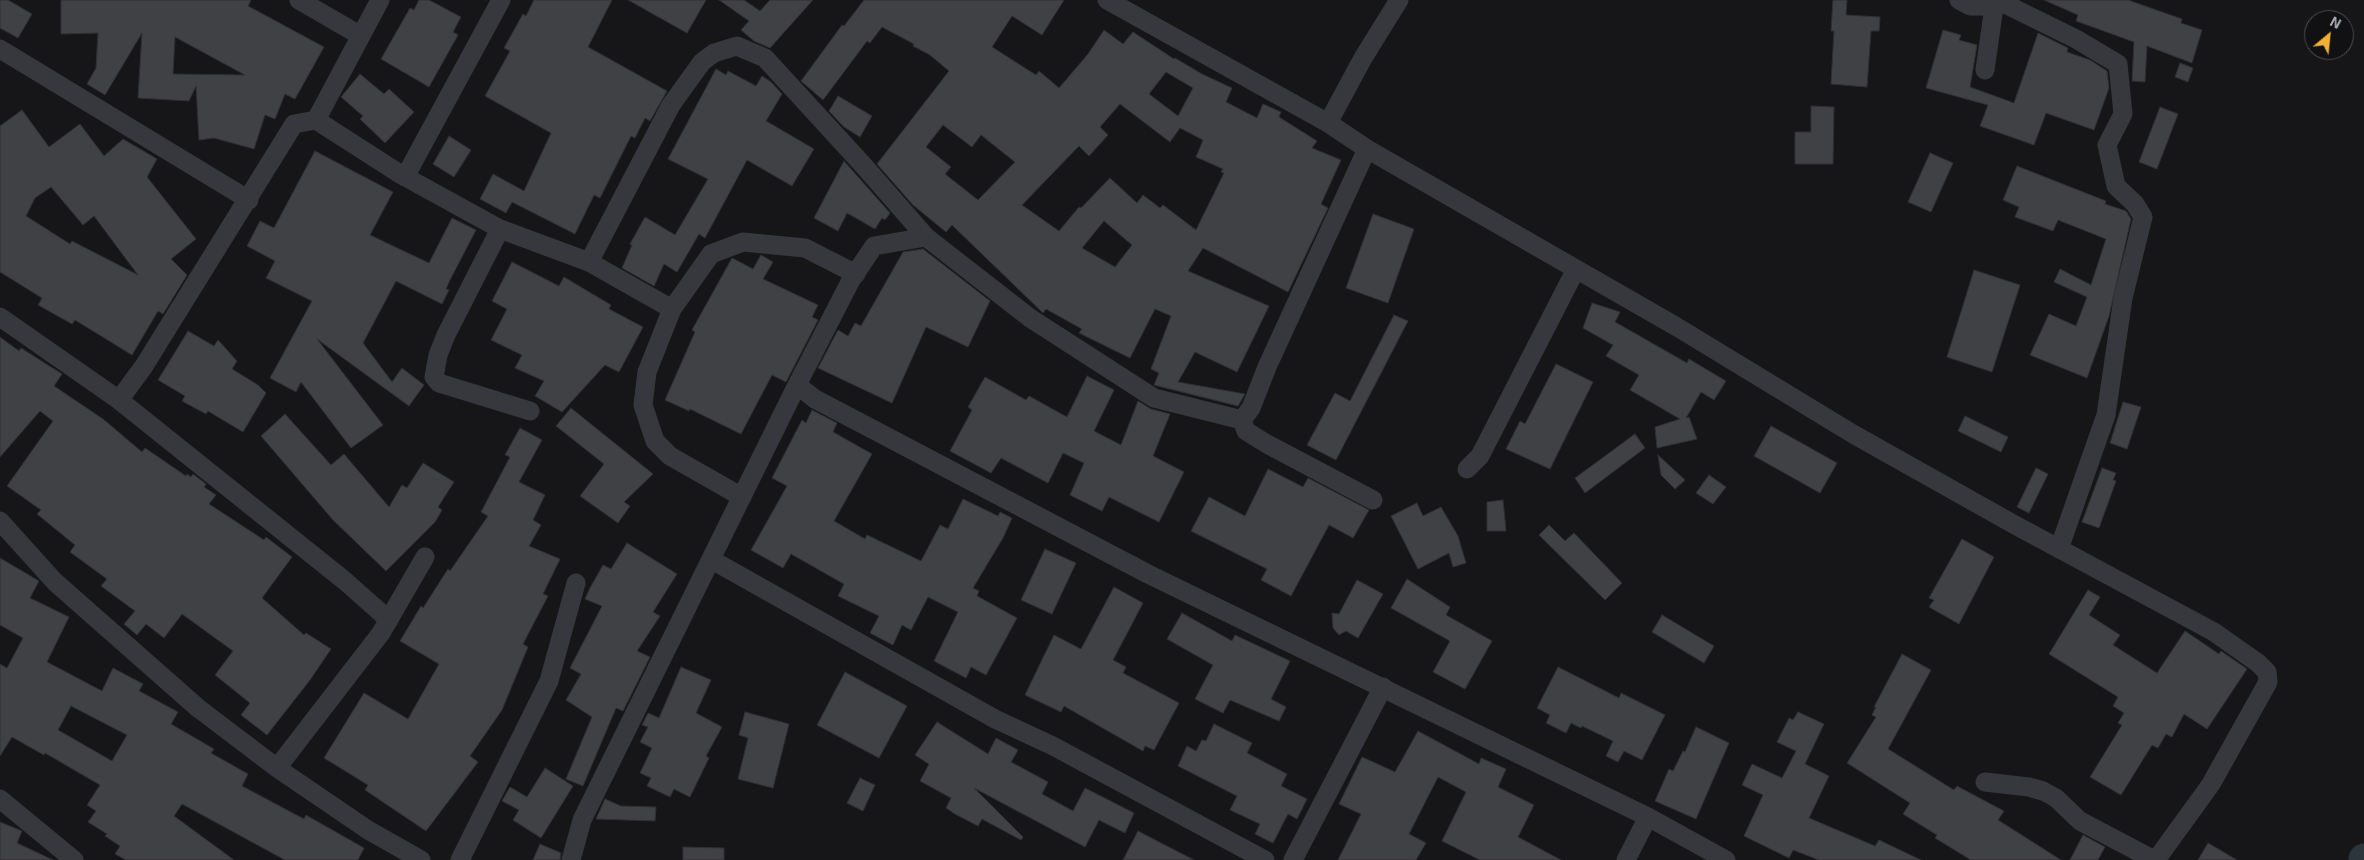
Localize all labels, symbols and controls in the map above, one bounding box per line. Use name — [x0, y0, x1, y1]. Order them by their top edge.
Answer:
north arrow — [2304, 10, 2354, 60]
text: N — [2327, 12, 2344, 32]

